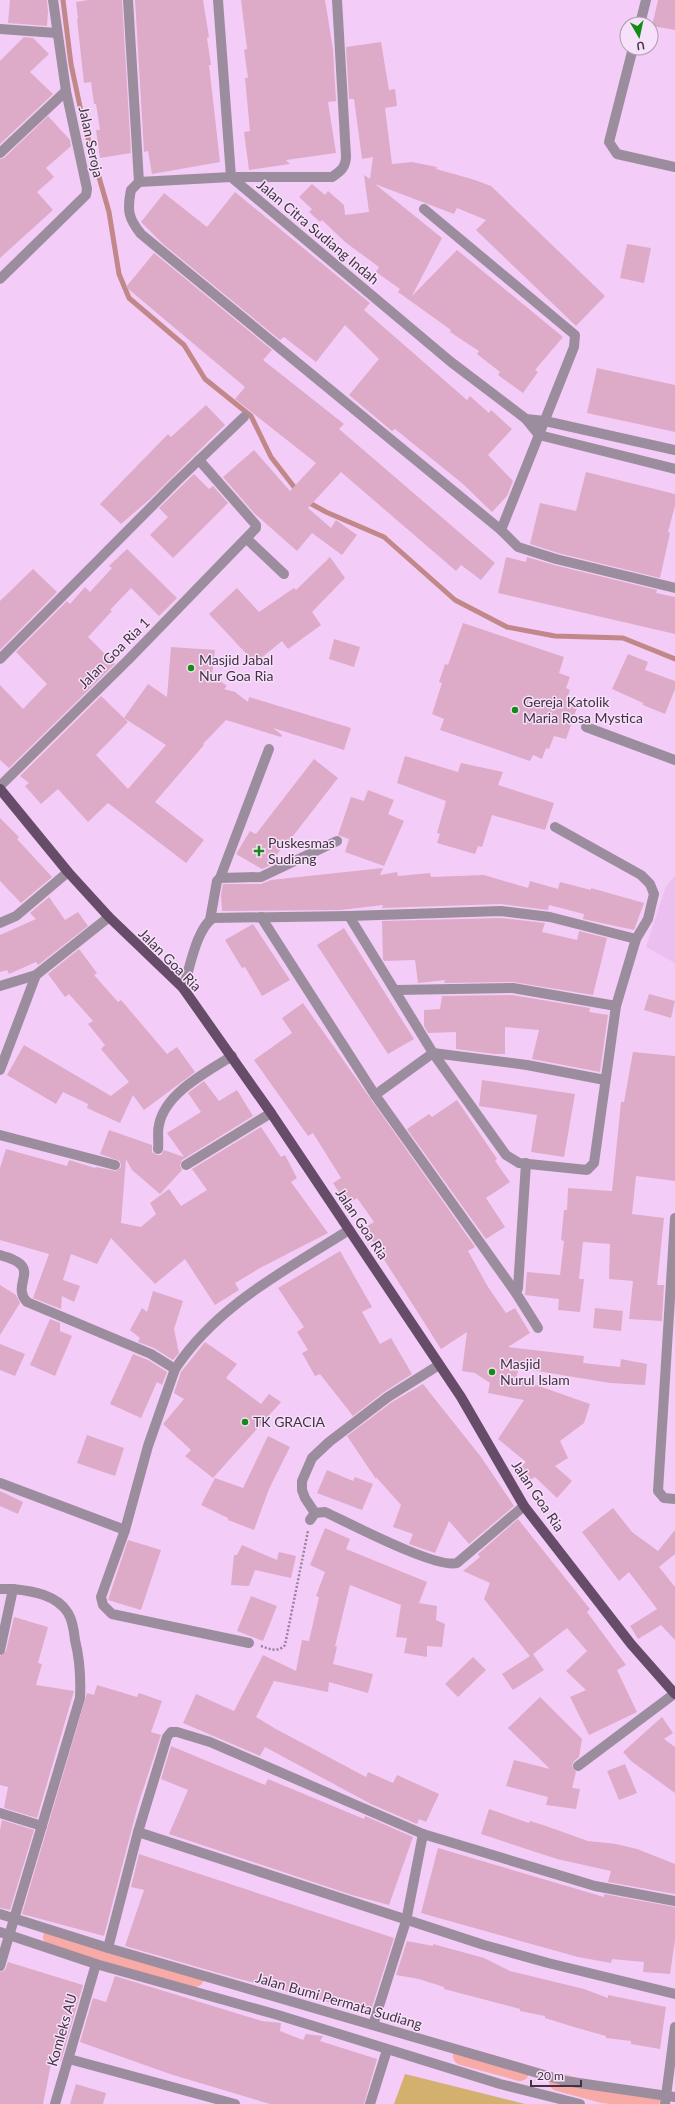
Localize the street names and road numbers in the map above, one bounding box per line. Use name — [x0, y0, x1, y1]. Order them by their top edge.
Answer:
street label: Jalan Seroja — [76, 105, 107, 179]
street label: Jalan Citra Sudiang Indah — [254, 176, 383, 288]
street label: Jalan Goa Ria 1 — [75, 614, 153, 692]
street label: Jalan Goa Ria — [135, 925, 205, 995]
street label: Jalan Goa Ria — [332, 1185, 392, 1262]
street label: Jalan Goa Ria — [508, 1457, 568, 1534]
street label: Jalan Bumi Permata Sudiang — [254, 1969, 424, 2032]
street label: Komleks AU — [43, 1992, 80, 2068]

